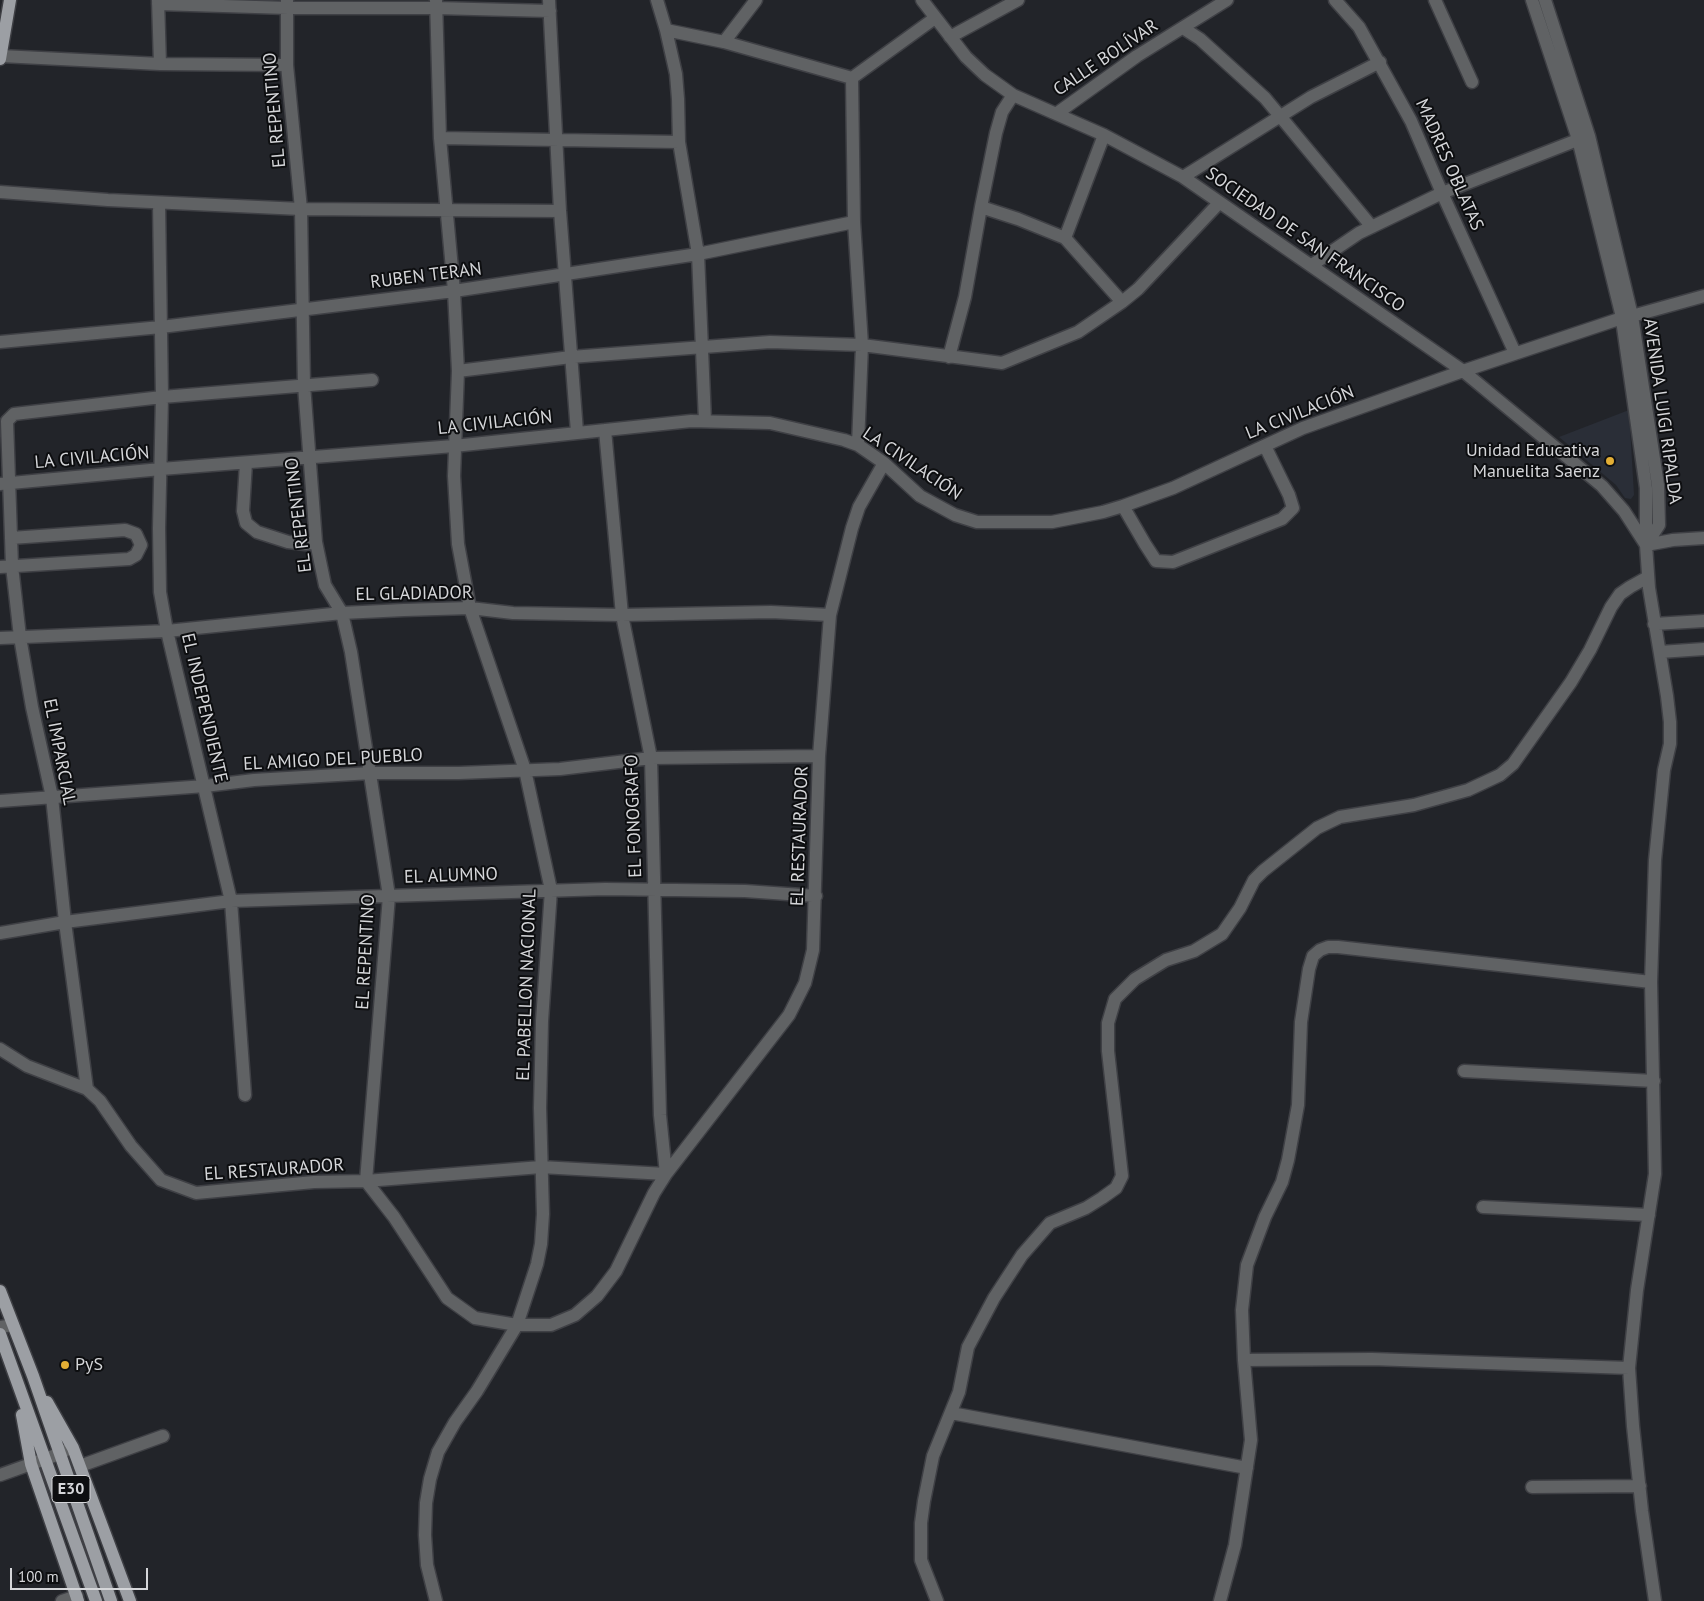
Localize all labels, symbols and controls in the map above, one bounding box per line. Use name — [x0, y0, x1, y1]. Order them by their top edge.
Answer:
street label: CALLE BOLÍVAR — [1050, 15, 1162, 101]
street label: EL REPENTINO — [259, 51, 291, 169]
street label: MADRES OBLATAS — [1410, 96, 1488, 234]
street label: SOCIEDAD DE SAN FRANCISCO — [1201, 163, 1409, 317]
street label: RUBEN TERAN — [369, 258, 483, 294]
street label: AVENIDA LUIGI RIPALDA — [1638, 317, 1686, 505]
street label: LA CIVILACIÓN — [1243, 381, 1357, 445]
street label: LA CIVILACIÓN — [437, 406, 553, 440]
street label: LA CIVILACIÓN — [858, 423, 966, 505]
place label: Unidad Educativa Manuelita Saenz — [1466, 440, 1600, 482]
street label: LA CIVILACIÓN — [34, 442, 150, 474]
marker: Unidad Educativa Manuelita Saenz — [1604, 455, 1616, 467]
street label: EL REPENTINO — [281, 456, 317, 574]
street label: EL GLADIADOR — [355, 582, 473, 606]
street label: EL INDEPENDIENTE — [176, 631, 232, 785]
street label: EL IMPARCIAL — [38, 697, 80, 807]
street label: EL AMIGO DEL PUEBLO — [243, 745, 423, 775]
street label: EL FONOGRAFO — [621, 754, 647, 878]
street label: EL RESTAURADOR — [787, 766, 813, 906]
street label: EL ALUMNO — [404, 864, 498, 888]
street label: EL PABELLON NACIONAL — [513, 889, 541, 1081]
street label: EL REPENTINO — [352, 894, 380, 1010]
street label: EL RESTAURADOR — [203, 1154, 345, 1186]
place label: PyS — [75, 1354, 103, 1376]
marker: PyS — [59, 1359, 71, 1371]
road number: E30 — [52, 1476, 90, 1502]
scale bar — [12, 1558, 150, 1590]
text: 100 m — [18, 1567, 59, 1586]

